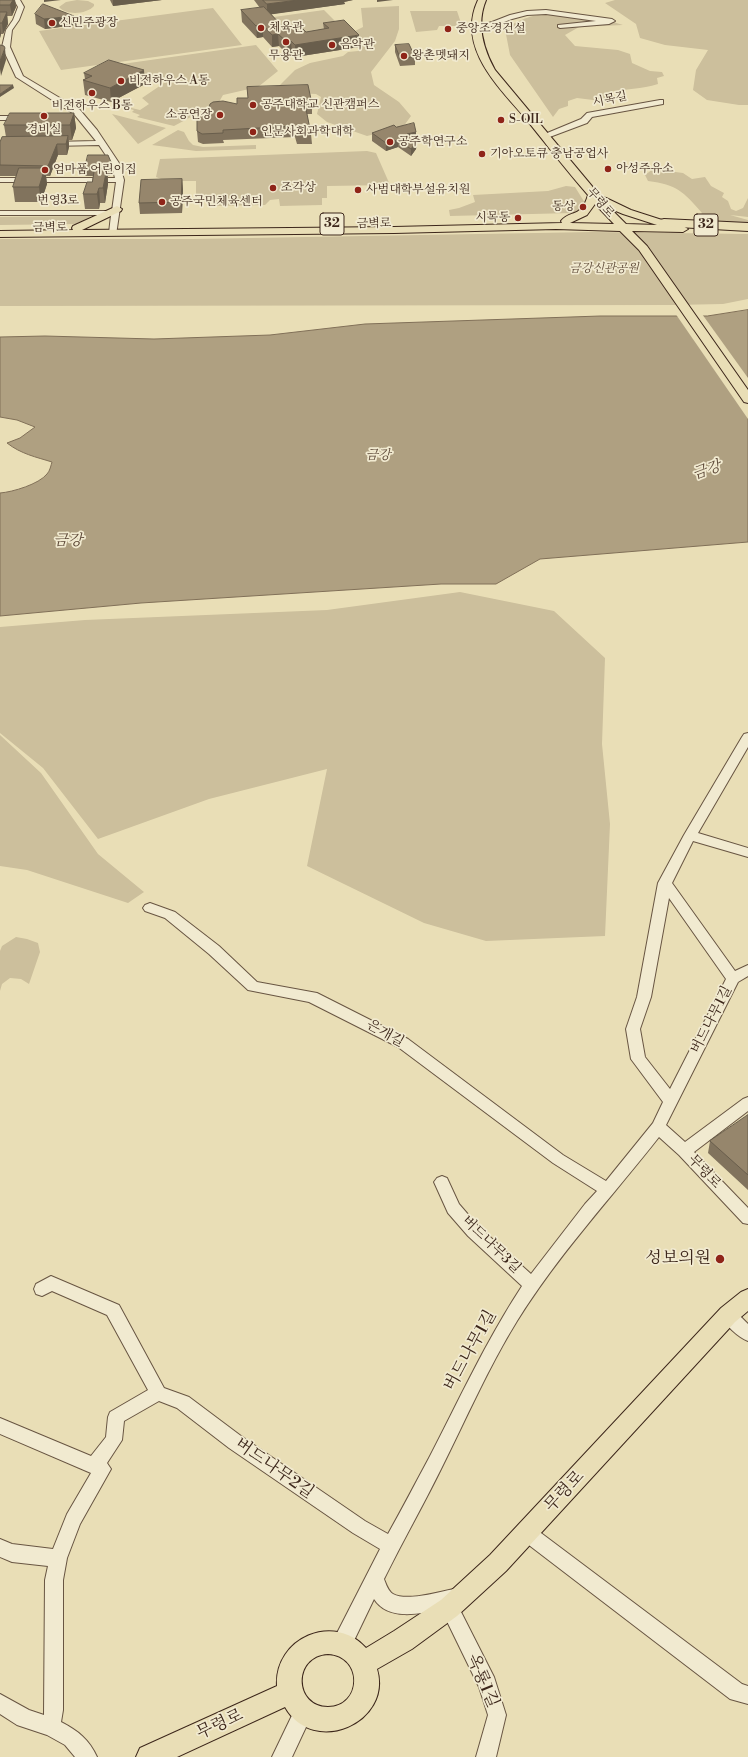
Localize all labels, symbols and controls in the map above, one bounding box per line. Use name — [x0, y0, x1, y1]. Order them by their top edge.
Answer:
place label: 신민주광장 — [60, 16, 118, 30]
marker: 신민주광장 — [47, 18, 57, 28]
place label: 체육관 — [269, 21, 304, 35]
place label: 중앙조경건설 — [456, 22, 526, 36]
marker: 체육관 — [256, 23, 266, 33]
marker: 중앙조경건설 — [443, 24, 453, 34]
marker: 무용관 — [281, 37, 291, 47]
place label: 음악관 — [340, 38, 375, 52]
marker: 음악관 — [327, 40, 337, 50]
place label: 무용관 — [269, 49, 303, 63]
place label: 왕촌멧돼지 — [412, 49, 470, 63]
marker: 왕촌멧돼지 — [399, 51, 409, 61]
place label: 비전하우스 A동 — [129, 74, 209, 88]
marker: 비전하우스 A동 — [116, 76, 126, 86]
marker: 비전하우스 B동 — [87, 88, 97, 98]
street label: 시목길 — [591, 89, 629, 111]
place label: 공주대학교 신관캠퍼스 — [261, 98, 379, 112]
place label: 비전하우스 B동 — [52, 99, 132, 113]
marker: 공주대학교 신관캠퍼스 — [248, 100, 258, 110]
place label: 소공연장 — [166, 108, 212, 122]
marker: 소공연장 — [215, 110, 225, 120]
marker: 경비실 — [39, 111, 49, 121]
place label: S-OIL — [509, 113, 543, 127]
marker: S-OIL — [496, 115, 506, 125]
place label: 경비실 — [27, 123, 61, 137]
place label: 인문사회과학대학 — [261, 125, 354, 139]
marker: 인문사회과학대학 — [248, 127, 258, 137]
place label: 공주학연구소 — [398, 135, 468, 149]
marker: 공주학연구소 — [385, 137, 395, 147]
place label: 기아오토큐 충남공업사 — [490, 147, 608, 161]
marker: 기아오토큐 충남공업사 — [477, 149, 487, 159]
place label: 아성주유소 — [616, 162, 674, 176]
place label: 엄마품 어린이집 — [53, 163, 137, 177]
marker: 아성주유소 — [603, 164, 613, 174]
marker: 엄마품 어린이집 — [40, 165, 50, 175]
place label: 조각상 — [281, 181, 316, 195]
marker: 조각상 — [268, 183, 278, 193]
place label: 사범대학부설유치원 — [366, 183, 470, 197]
marker: 사범대학부설유치원 — [353, 185, 363, 195]
street label: 무령로 — [583, 185, 617, 221]
street label: 번영3로 — [37, 194, 79, 208]
place label: 공주국민체육센터 — [170, 195, 263, 209]
marker: 공주국민체육센터 — [157, 197, 167, 207]
place label: 동상 — [552, 200, 575, 214]
marker: 동상 — [578, 202, 588, 212]
place label: 시목동 — [475, 211, 510, 225]
road number: 32 — [320, 213, 344, 235]
marker: 시목동 — [513, 213, 523, 223]
road number: 32 — [694, 214, 718, 236]
street label: 금벽로 — [356, 216, 392, 232]
street label: 금벽로 — [33, 221, 67, 235]
park label: 금강신관공원 — [569, 262, 639, 276]
water label: 금강 — [365, 448, 391, 464]
water label: 금강 — [690, 458, 724, 484]
water label: 금강 — [54, 532, 82, 550]
street label: 버드나무1길 — [688, 983, 736, 1057]
street label: 은개길 — [363, 1017, 407, 1051]
street label: 무령로 — [684, 1152, 724, 1192]
street label: 버드나무3길 — [458, 1213, 524, 1277]
place label: 성보의원 — [645, 1249, 711, 1269]
marker: 성보의원 — [714, 1253, 726, 1265]
street label: 버드나무1길 — [440, 1307, 502, 1395]
street label: 버드나무2길 — [231, 1434, 317, 1504]
street label: 무령로 — [541, 1467, 589, 1517]
street label: 옥룡1길 — [462, 1651, 502, 1711]
street label: 무령로 — [193, 1705, 247, 1745]

